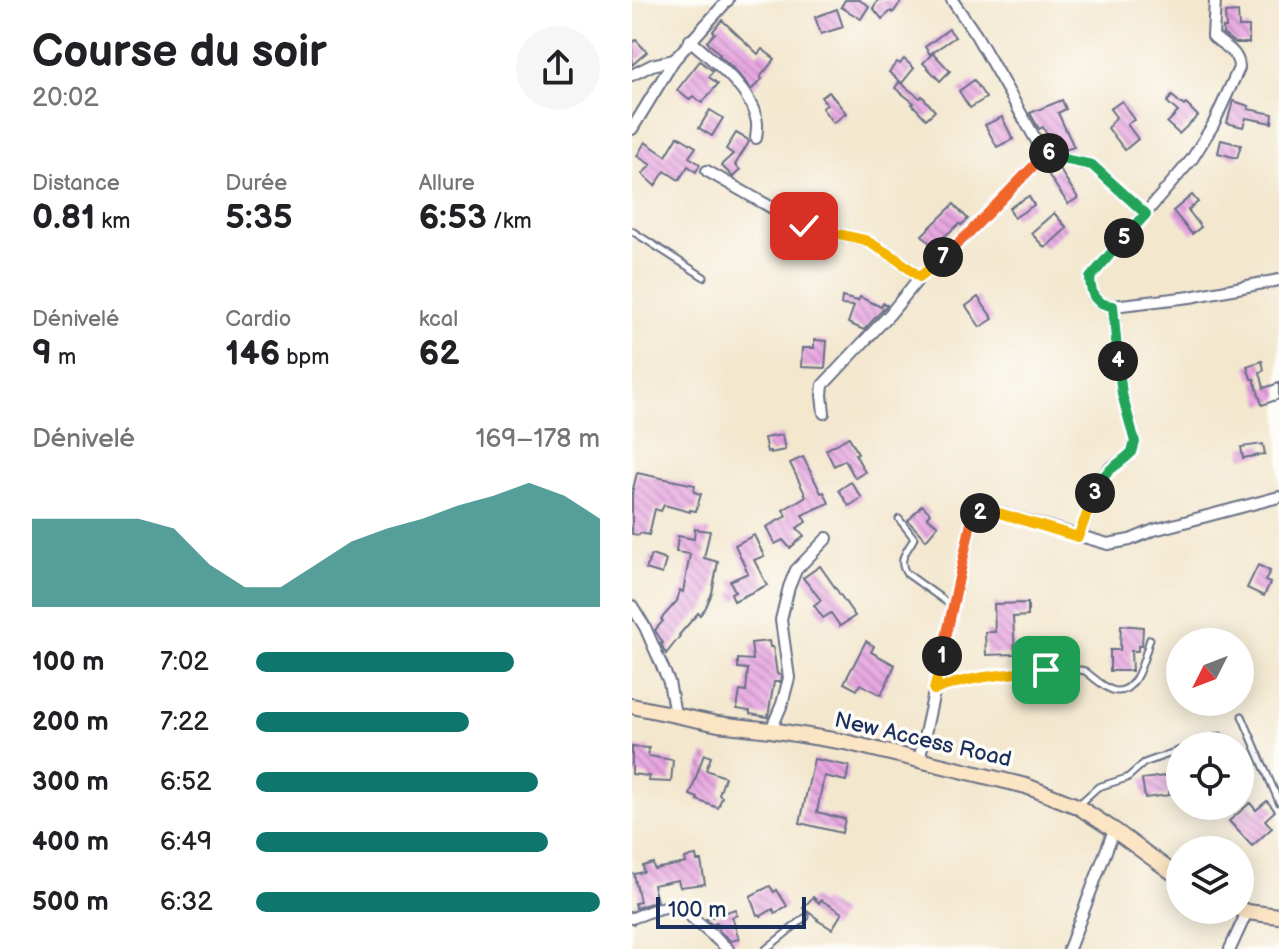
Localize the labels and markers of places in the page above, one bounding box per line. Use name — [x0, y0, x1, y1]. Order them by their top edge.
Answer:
pin: 6 — [1029, 133, 1069, 173]
pin — [770, 192, 838, 260]
pin: 5 — [1104, 218, 1144, 258]
pin: 7 — [923, 237, 963, 277]
pin: 4 — [1098, 341, 1138, 381]
pin: 3 — [1075, 473, 1115, 513]
pin: 2 — [960, 493, 1000, 533]
pin: 1 — [922, 636, 962, 676]
pin — [1012, 636, 1080, 704]

